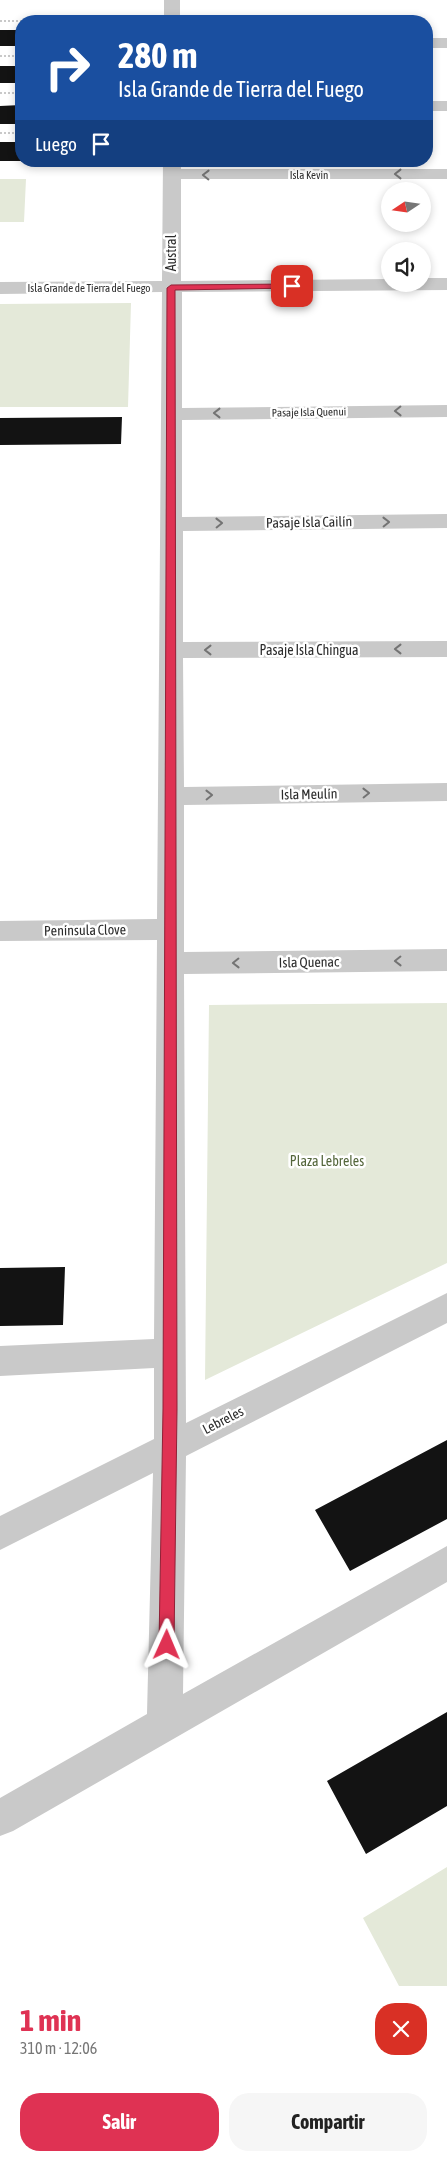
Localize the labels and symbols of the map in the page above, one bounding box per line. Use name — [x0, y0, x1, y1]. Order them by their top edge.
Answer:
street label: Isla Kevin — [290, 169, 328, 181]
one-way arrow — [394, 169, 402, 179]
one-way arrow — [202, 170, 210, 180]
north arrow — [381, 182, 431, 232]
street label: Austral — [163, 234, 179, 271]
pin — [271, 265, 313, 307]
street label: Isla Grande de Tierra del Fuego — [28, 282, 150, 294]
street label: Pasaje Isla Quenui — [272, 405, 346, 419]
one-way arrow — [394, 406, 402, 416]
one-way arrow — [212, 408, 220, 418]
street label: Pasaje Isla Cailín — [266, 513, 352, 531]
one-way arrow — [382, 517, 390, 527]
one-way arrow — [216, 518, 224, 528]
street label: Pasaje Isla Chingua — [259, 642, 359, 658]
one-way arrow — [394, 644, 402, 654]
one-way arrow — [204, 645, 212, 655]
street label: Isla Meulín — [280, 786, 338, 802]
one-way arrow — [362, 788, 370, 798]
one-way arrow — [206, 790, 213, 800]
street label: Península Clove — [44, 921, 126, 939]
street label: Isla Quenac — [279, 953, 340, 971]
one-way arrow — [394, 955, 402, 966]
one-way arrow — [232, 957, 240, 968]
park label: Plaza Lebreles — [290, 1153, 364, 1169]
street label: Lebreles — [200, 1403, 246, 1437]
position arrow — [140, 1618, 192, 1670]

